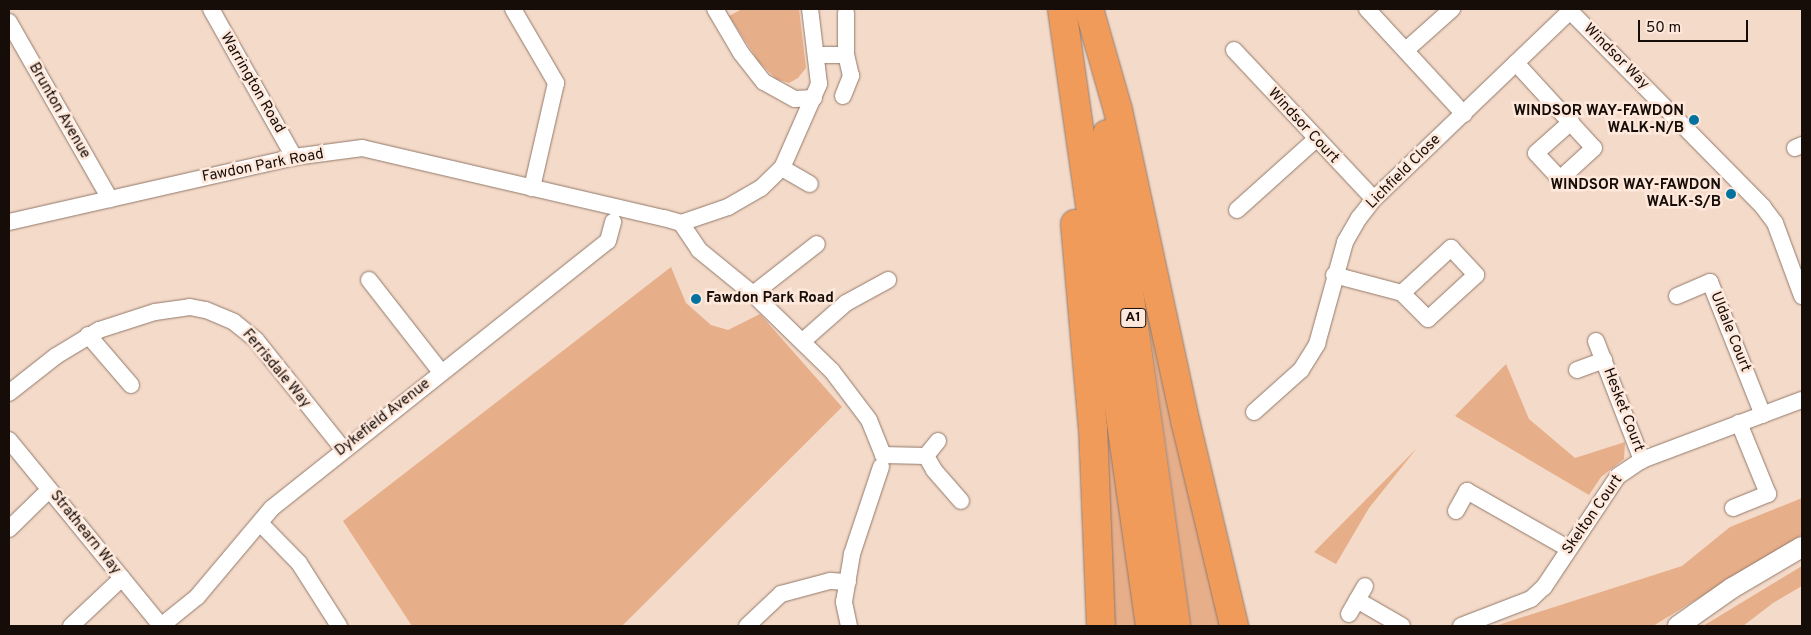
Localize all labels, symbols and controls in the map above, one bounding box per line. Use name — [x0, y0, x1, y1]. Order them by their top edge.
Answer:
scale bar — [1641, 10, 1751, 42]
text: 50 m — [1646, 19, 1681, 38]
street label: Windsor Way — [1579, 20, 1653, 94]
street label: Warrington Road — [216, 29, 288, 137]
street label: Brunton Avenue — [24, 60, 94, 162]
street label: Windsor Court — [1264, 85, 1342, 167]
place label: WINDSOR WAY-FAWDON WALK-N/B — [1514, 102, 1684, 137]
marker: WINDSOR WAY-FAWDON WALK-N/B — [1688, 114, 1700, 126]
street label: Lichfield Close — [1363, 131, 1445, 213]
street label: Fawdon Park Road — [201, 145, 325, 187]
place label: WINDSOR WAY-FAWDON WALK-S/B — [1551, 176, 1721, 211]
marker: WINDSOR WAY-FAWDON WALK-S/B — [1725, 188, 1737, 200]
street label: Uldale Court — [1706, 289, 1754, 375]
place label: Fawdon Park Road — [706, 290, 834, 308]
marker: Fawdon Park Road — [690, 293, 702, 305]
road number: A1 — [1119, 306, 1147, 330]
street label: Ferrisdale Way — [238, 326, 314, 412]
street label: Hesket Court — [1599, 365, 1647, 455]
street label: Dykefield Avenue — [332, 375, 434, 461]
street label: Skelton Court — [1559, 472, 1627, 558]
street label: Strathearn Way — [46, 487, 124, 579]

